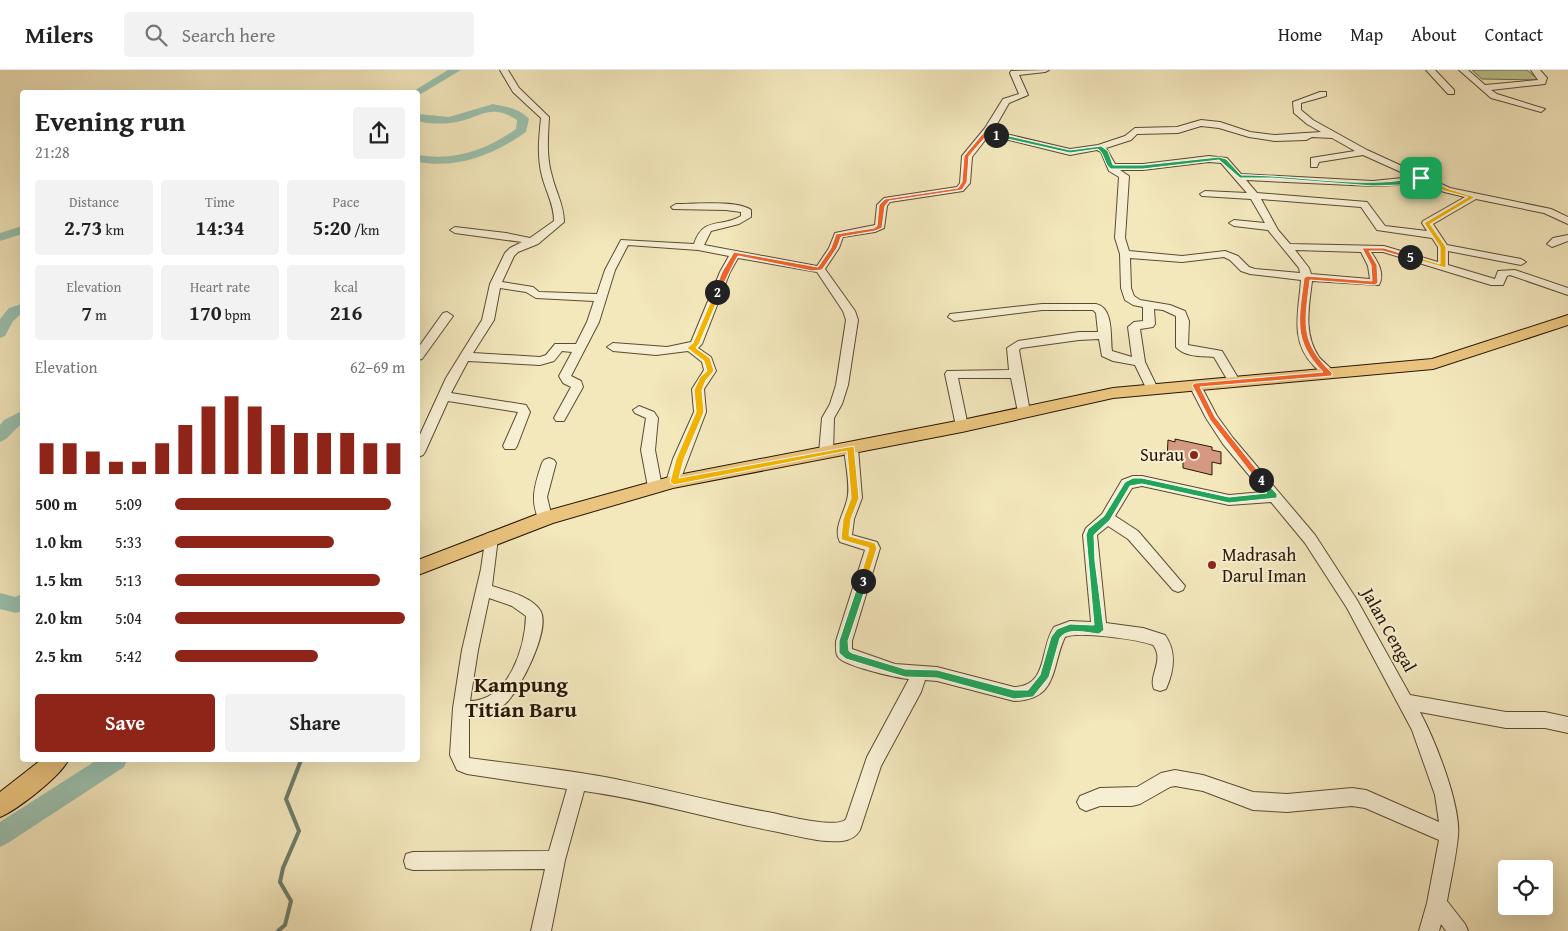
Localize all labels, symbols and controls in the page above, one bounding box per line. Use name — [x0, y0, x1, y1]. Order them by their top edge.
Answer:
search box — [124, 12, 474, 57]
text: Milers — [25, 17, 94, 52]
icon: search — [142, 21, 170, 49]
text: Search here — [182, 21, 275, 49]
text: Home — [1278, 21, 1322, 48]
text: Map — [1350, 21, 1383, 48]
text: About — [1411, 21, 1457, 48]
text: Contact — [1485, 21, 1543, 48]
text: Evening run — [35, 100, 186, 141]
button: share — [353, 107, 405, 159]
pin: 1 — [984, 122, 1008, 148]
text: 1 — [993, 125, 1000, 145]
text: 21:28 — [35, 140, 70, 164]
pin — [1400, 157, 1442, 199]
icon: arrive — [1407, 164, 1435, 192]
text: Distance — [69, 192, 119, 212]
text: Time — [205, 192, 235, 212]
text: Pace — [333, 192, 359, 212]
text: 2.73 — [64, 212, 102, 243]
text: 14:34 — [195, 212, 245, 243]
text: 5:20 — [313, 212, 351, 243]
text: km — [102, 220, 124, 240]
text: /km — [351, 220, 379, 240]
pin: 5 — [1398, 244, 1422, 270]
text: 5 — [1407, 247, 1414, 267]
text: Elevation — [67, 277, 121, 297]
text: Heart rate — [190, 277, 250, 297]
text: kcal — [334, 277, 358, 297]
pin: 2 — [704, 280, 730, 304]
text: 2 — [714, 282, 721, 302]
text: 7 — [81, 297, 92, 328]
text: 170 — [189, 297, 222, 328]
text: 216 — [330, 297, 362, 328]
text: m — [92, 305, 107, 325]
text: bpm — [222, 305, 251, 325]
text: Elevation — [35, 355, 98, 379]
text: 62–69 m — [350, 355, 405, 379]
place label: Surau — [1140, 441, 1184, 468]
marker: Surau — [1188, 449, 1200, 461]
pin: 4 — [1248, 468, 1274, 492]
text: 4 — [1258, 470, 1265, 490]
text: 500 m — [35, 492, 77, 516]
text: 5:09 — [115, 492, 142, 516]
text: 1.0 km — [35, 530, 82, 554]
text: 5:33 — [115, 530, 142, 554]
place label: Madrasah Darul Iman — [1222, 541, 1306, 589]
marker: Madrasah Darul Iman — [1206, 559, 1218, 571]
text: 1.5 km — [35, 568, 82, 592]
text: 5:13 — [115, 568, 142, 592]
pin: 3 — [850, 568, 876, 594]
text: 3 — [860, 571, 867, 591]
street label: Jalan Cengal — [1354, 581, 1424, 677]
text: 2.0 km — [35, 606, 82, 630]
text: 5:04 — [115, 606, 142, 630]
text: 2.5 km — [35, 644, 82, 668]
text: 5:42 — [115, 644, 142, 668]
district label: Kampung Titian Baru — [465, 668, 577, 725]
button: Save — [35, 694, 215, 752]
button: Share — [225, 694, 405, 752]
map controls — [1498, 860, 1553, 915]
button: locate — [1498, 860, 1553, 915]

